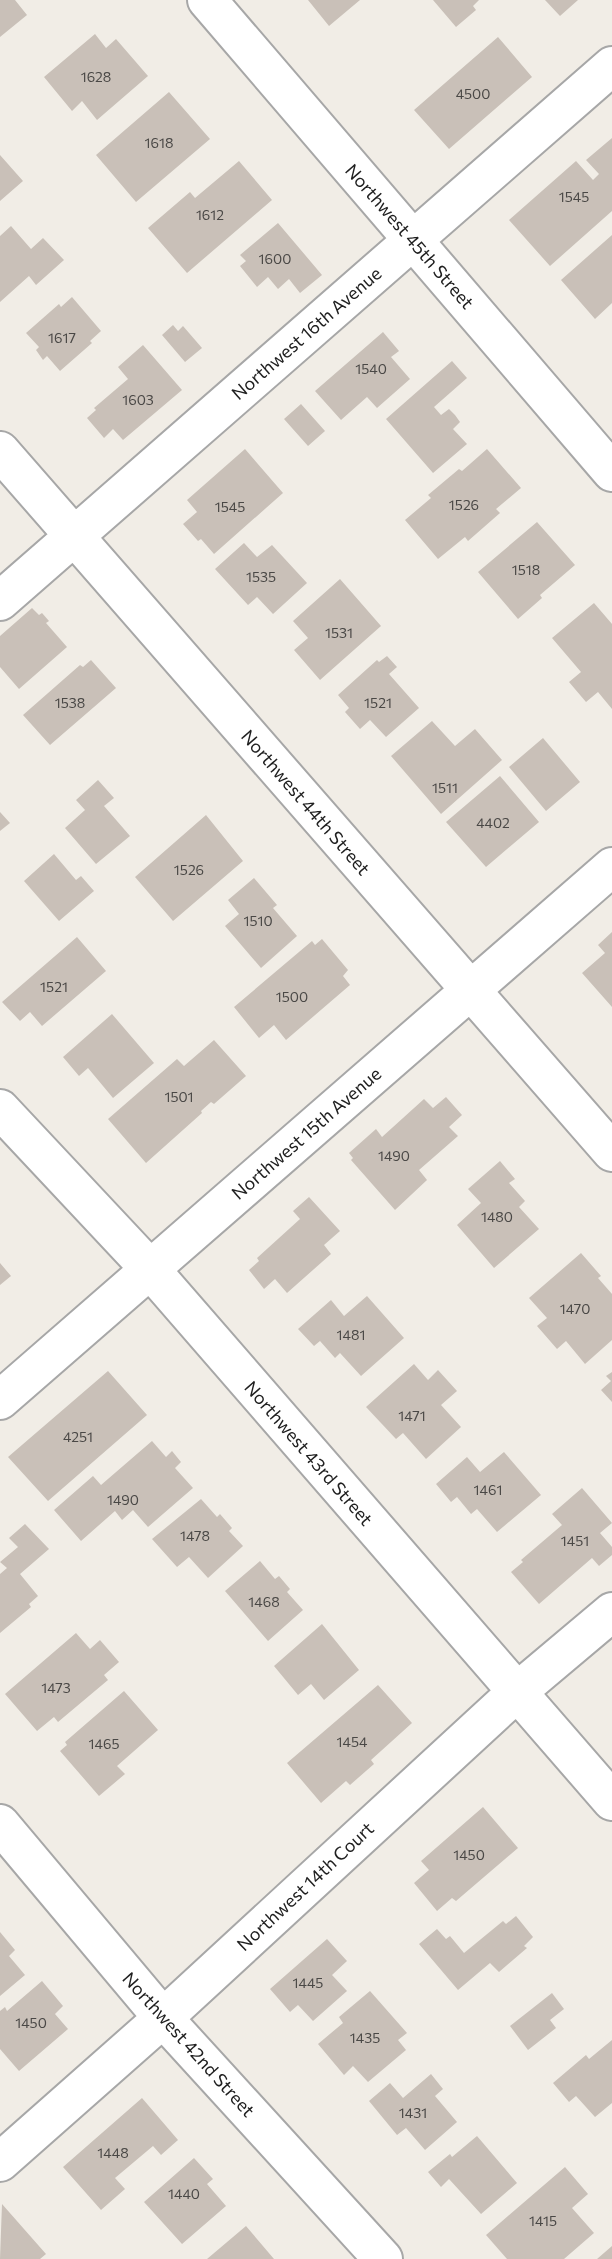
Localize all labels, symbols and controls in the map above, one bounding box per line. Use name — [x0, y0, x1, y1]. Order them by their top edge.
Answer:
house number: 1628 — [81, 68, 111, 85]
house number: 4500 — [456, 85, 490, 102]
house number: 1618 — [145, 134, 173, 151]
street label: Northwest 45th Street — [341, 159, 479, 313]
house number: 1545 — [559, 188, 589, 205]
house number: 1612 — [196, 206, 224, 223]
house number: 1600 — [259, 250, 291, 267]
street label: Northwest 16th Avenue — [227, 262, 385, 404]
house number: 1617 — [48, 329, 76, 346]
house number: 1540 — [355, 360, 387, 377]
house number: 1603 — [122, 391, 154, 408]
house number: 1526 — [449, 496, 479, 513]
house number: 1545 — [215, 498, 245, 515]
house number: 1518 — [512, 561, 540, 578]
house number: 1535 — [246, 568, 276, 585]
house number: 1531 — [325, 624, 353, 641]
house number: 1538 — [55, 694, 85, 711]
house number: 1521 — [364, 694, 392, 711]
street label: Northwest 44th Street — [237, 725, 375, 879]
house number: 1511 — [432, 779, 458, 796]
house number: 4402 — [476, 814, 510, 831]
house number: 1526 — [174, 861, 204, 878]
house number: 1510 — [243, 912, 273, 929]
house number: 1521 — [40, 978, 68, 995]
house number: 1500 — [276, 988, 308, 1005]
street label: Northwest 15th Avenue — [227, 1062, 385, 1204]
house number: 1501 — [164, 1088, 194, 1105]
house number: 1490 — [378, 1147, 410, 1164]
house number: 1480 — [481, 1208, 513, 1225]
house number: 1470 — [560, 1300, 590, 1317]
house number: 1481 — [337, 1326, 365, 1343]
street label: Northwest 43rd Street — [240, 1376, 378, 1530]
house number: 1471 — [398, 1407, 426, 1424]
house number: 4251 — [63, 1428, 93, 1445]
house number: 1461 — [474, 1481, 502, 1498]
house number: 1490 — [107, 1491, 139, 1508]
house number: 1478 — [180, 1527, 210, 1544]
house number: 1451 — [561, 1532, 589, 1549]
house number: 1468 — [248, 1593, 280, 1610]
house number: 1473 — [41, 1679, 71, 1696]
house number: 1454 — [337, 1733, 368, 1750]
house number: 1465 — [89, 1735, 119, 1752]
street label: Northwest 14th Court — [232, 1817, 378, 1955]
house number: 1450 — [453, 1846, 485, 1863]
street label: Northwest 42nd Street — [118, 1967, 260, 2121]
house number: 1445 — [293, 1974, 323, 1991]
house number: 1450 — [15, 2014, 47, 2031]
house number: 1435 — [350, 2029, 380, 2046]
house number: 1431 — [399, 2104, 427, 2121]
house number: 1448 — [97, 2144, 129, 2161]
house number: 1440 — [168, 2185, 200, 2202]
house number: 1415 — [529, 2212, 557, 2229]

